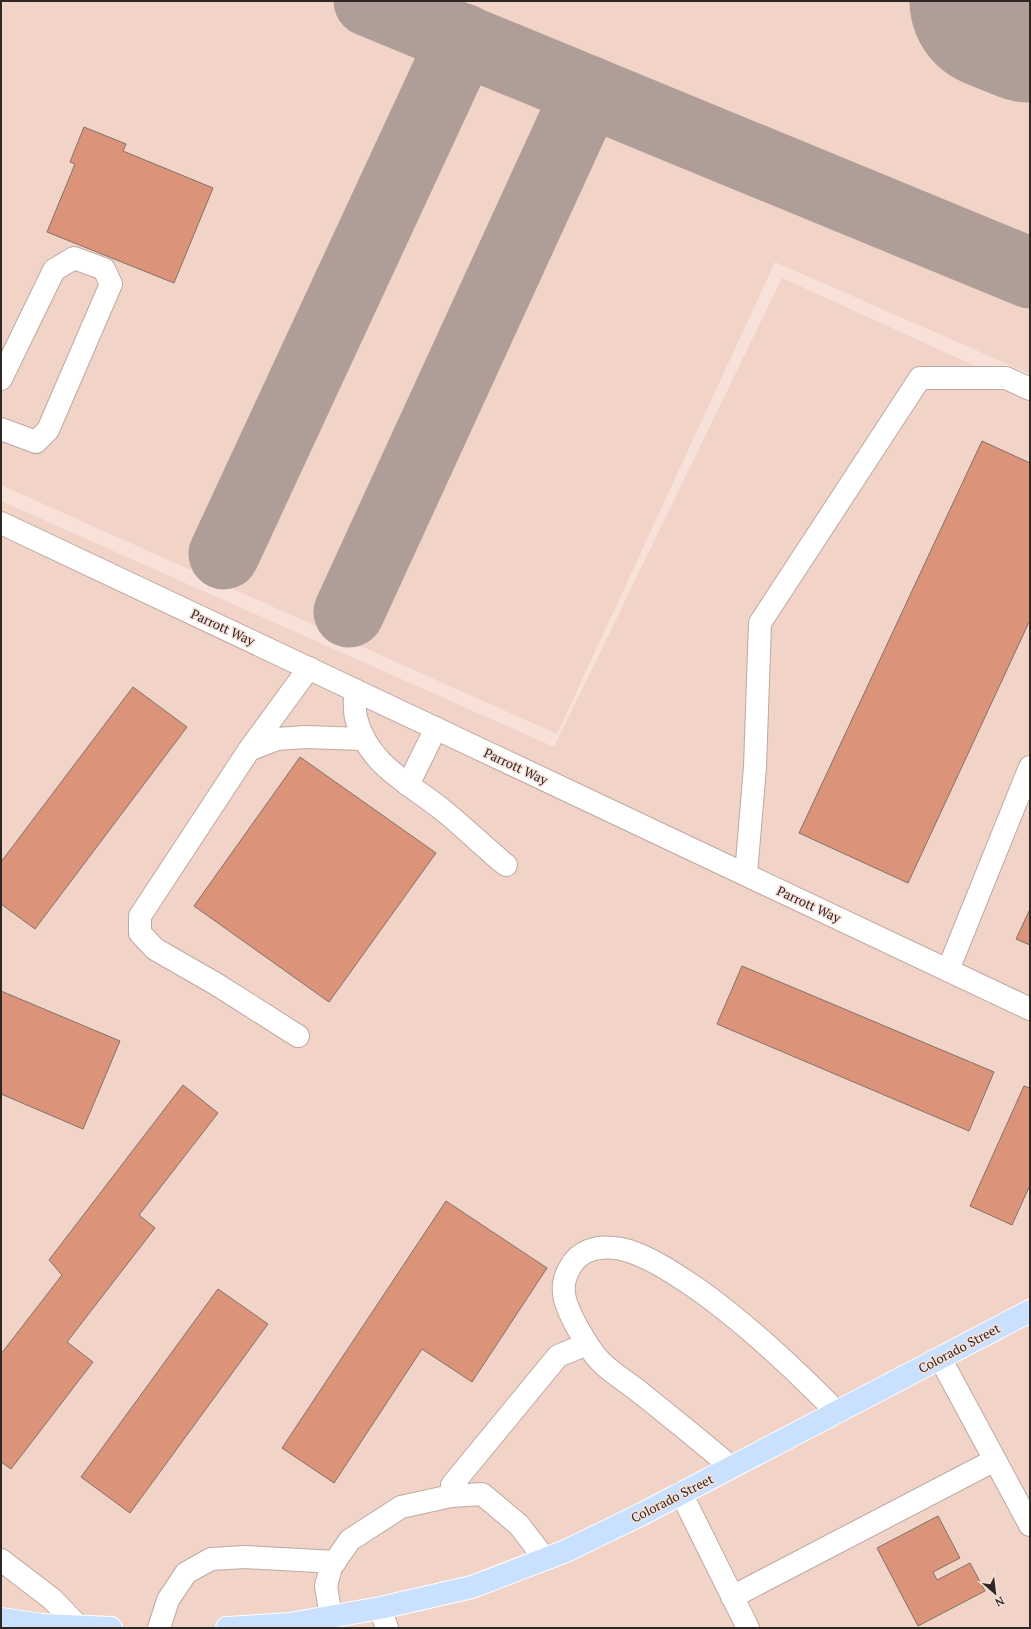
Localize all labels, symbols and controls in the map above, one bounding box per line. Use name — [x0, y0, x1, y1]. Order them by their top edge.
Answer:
street label: Parrott Way — [188, 604, 258, 650]
street label: Parrott Way — [481, 743, 551, 789]
street label: Parrott Way — [774, 881, 844, 927]
street label: Colorado Street — [915, 1319, 1003, 1377]
street label: Colorado Street — [628, 1469, 716, 1526]
north arrow — [975, 1573, 1015, 1613]
text: N — [992, 1594, 1007, 1610]

